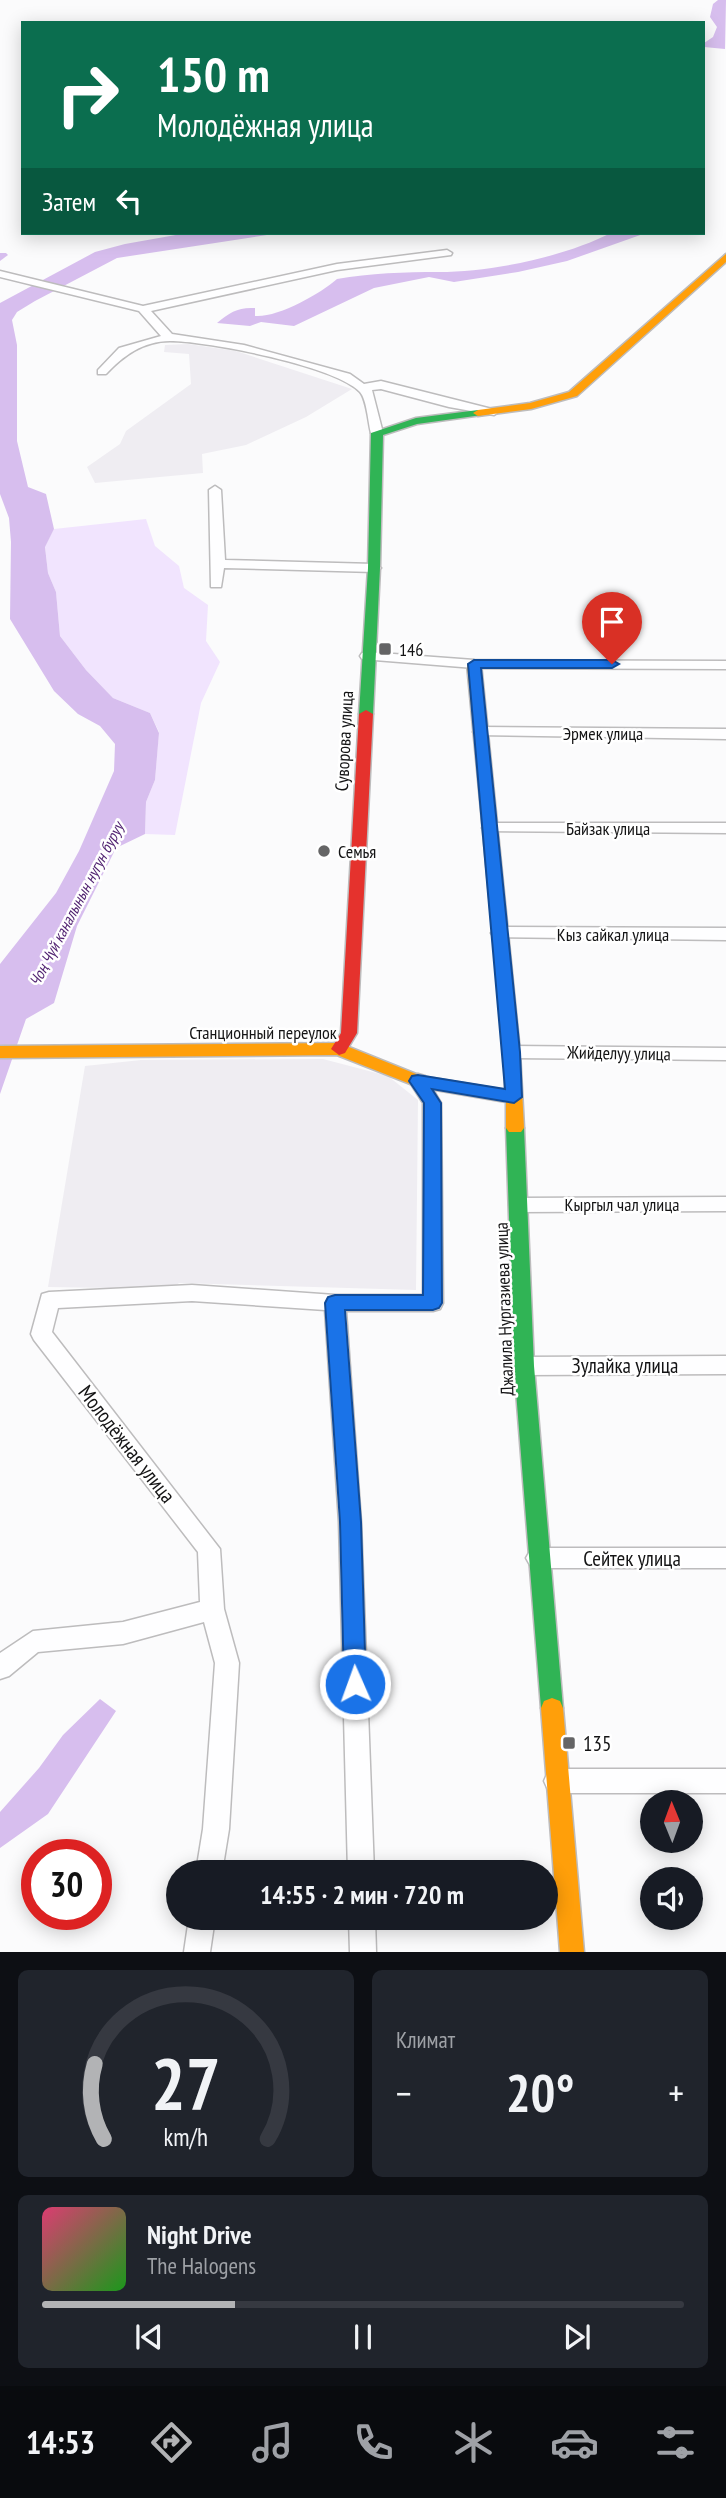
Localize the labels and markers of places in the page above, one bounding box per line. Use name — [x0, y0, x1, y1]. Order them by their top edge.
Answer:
pin — [582, 592, 642, 664]
place label: 146 — [399, 638, 423, 661]
marker: 146 — [377, 641, 393, 657]
place label: Семья — [338, 840, 376, 863]
marker: Семья — [316, 843, 332, 859]
place label: 135 — [583, 1730, 611, 1757]
marker: 135 — [561, 1735, 577, 1751]

